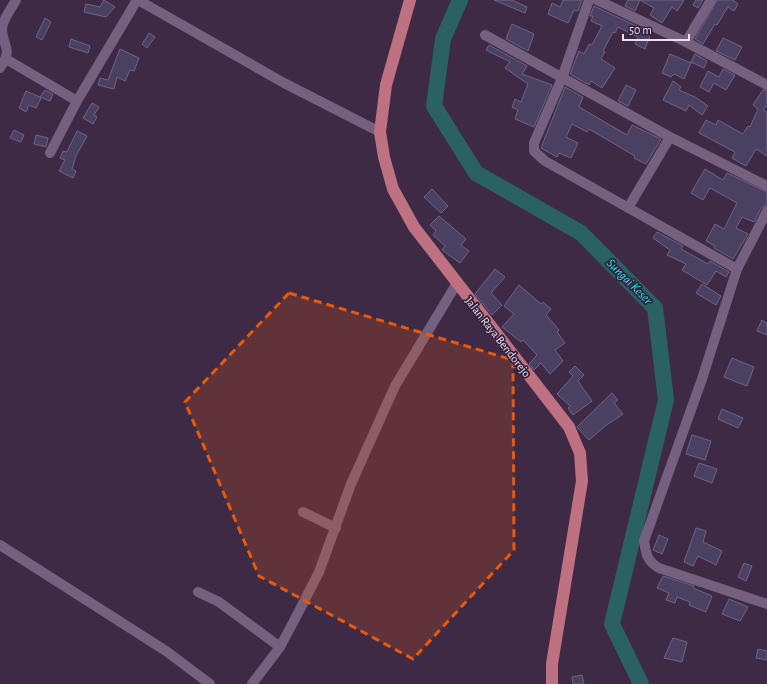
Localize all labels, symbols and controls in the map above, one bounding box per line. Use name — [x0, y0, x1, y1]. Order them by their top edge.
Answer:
scale bar — [623, 16, 689, 42]
text: 50 m — [629, 24, 652, 36]
water label: Sungai Keser — [604, 257, 655, 308]
street label: Jalan Raya Bendorejo — [462, 295, 533, 380]

